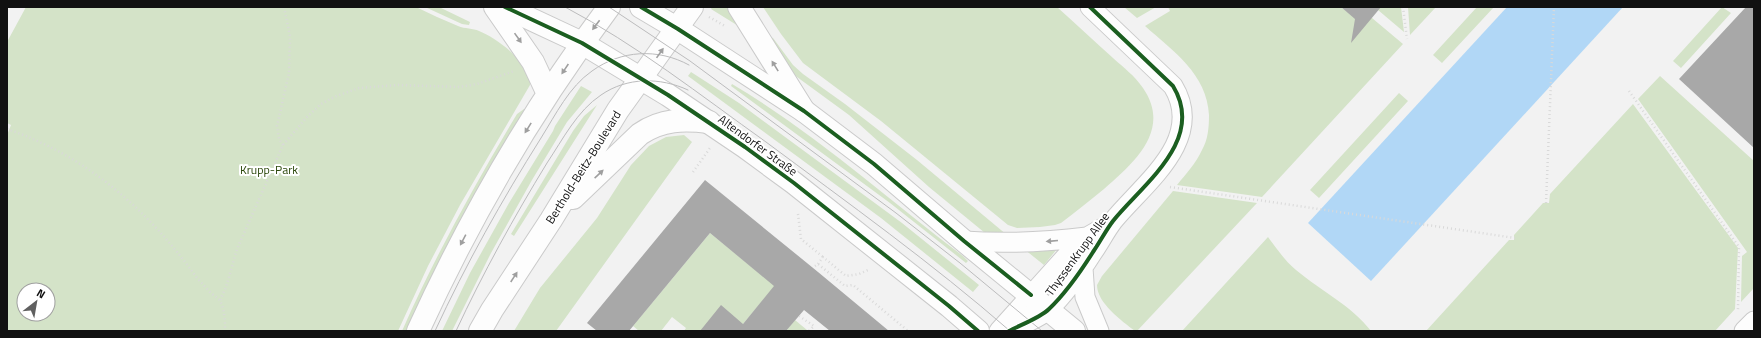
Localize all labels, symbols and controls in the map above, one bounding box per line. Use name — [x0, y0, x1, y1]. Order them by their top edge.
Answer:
one-way arrow — [592, 20, 600, 31]
one-way arrow — [514, 33, 522, 44]
one-way arrow — [656, 48, 664, 59]
one-way arrow — [772, 60, 779, 72]
one-way arrow — [561, 63, 569, 74]
street label: Berthold-Beitz-Boulevard — [540, 107, 626, 227]
street label: Altendorfer Straße — [714, 110, 802, 180]
one-way arrow — [524, 122, 532, 133]
park label: Krupp-Park — [240, 160, 298, 179]
one-way arrow — [594, 169, 604, 179]
street label: ThyssenKrupp Allee — [1040, 208, 1114, 300]
one-way arrow — [460, 234, 466, 246]
one-way arrow — [1046, 238, 1058, 245]
one-way arrow — [510, 271, 517, 283]
north arrow — [16, 282, 56, 322]
text: N — [34, 285, 49, 302]

